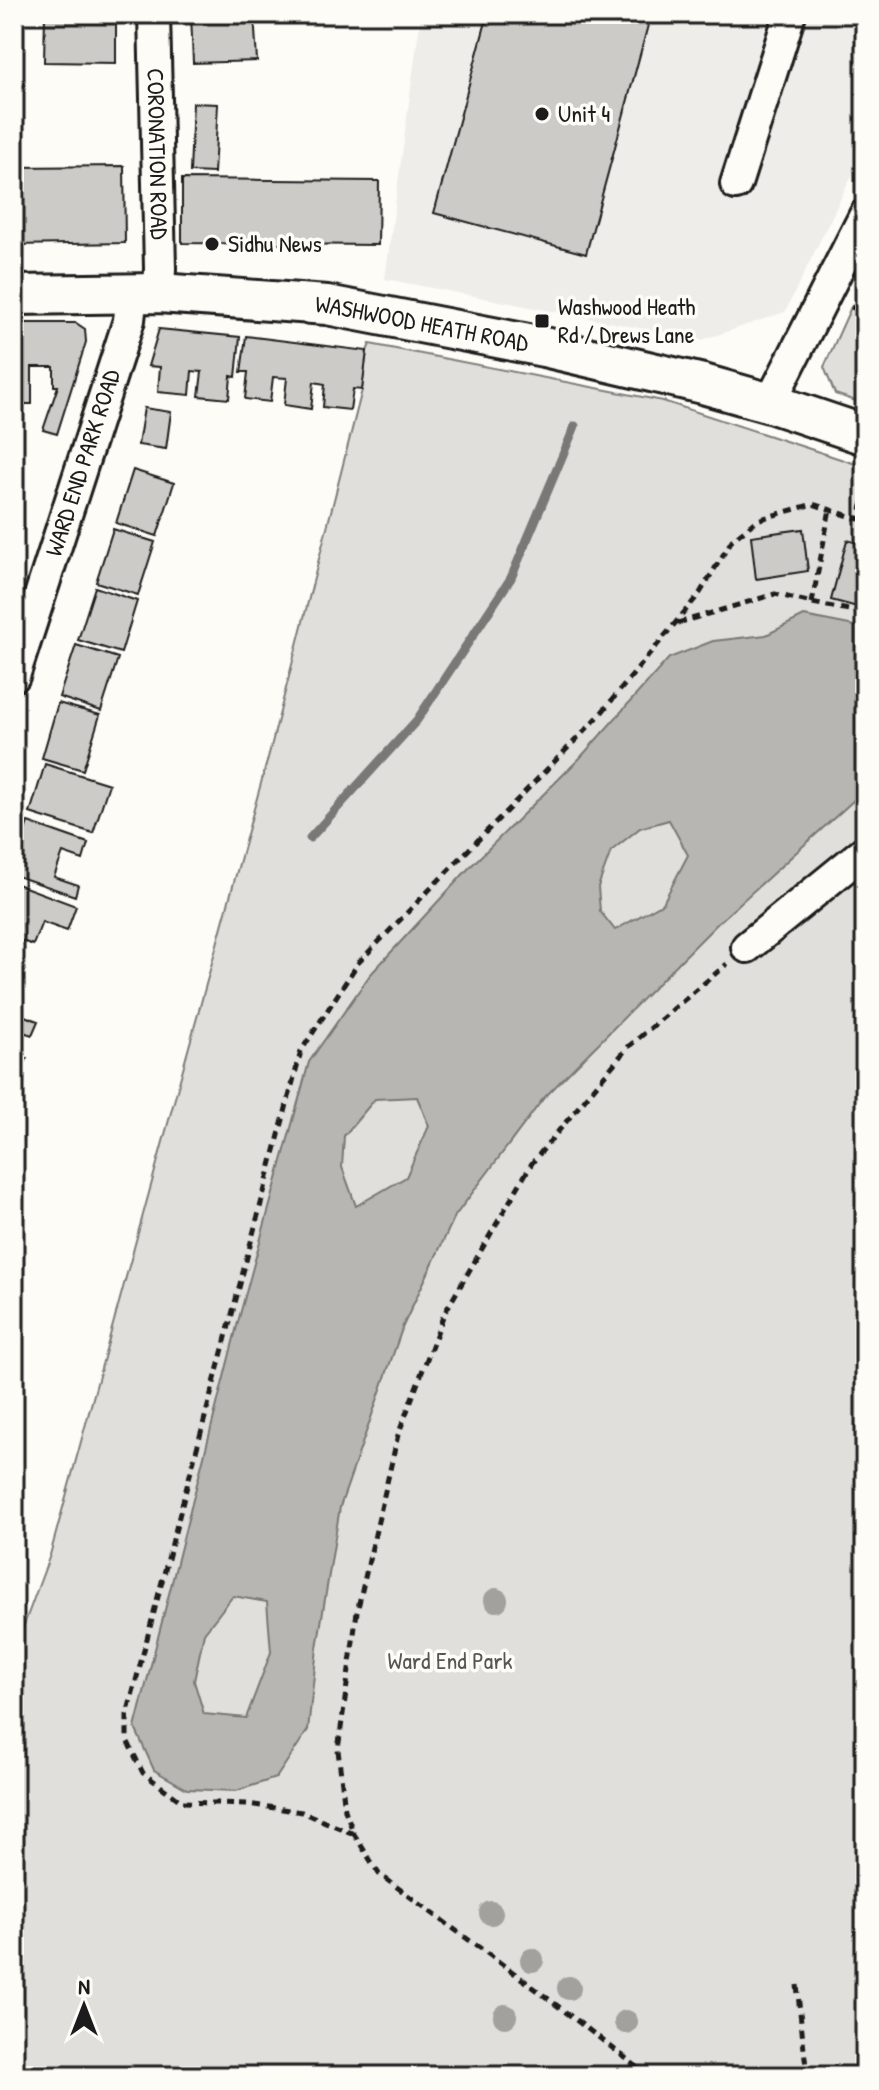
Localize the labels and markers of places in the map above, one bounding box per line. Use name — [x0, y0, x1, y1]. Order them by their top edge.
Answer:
place label: Unit 4 — [558, 97, 610, 129]
marker: Unit 4 — [533, 105, 551, 123]
place label: Sidhu News — [228, 227, 322, 259]
marker: Sidhu News — [203, 235, 221, 253]
place label: Washwood Heath Rd / Drews Lane — [558, 290, 695, 350]
marker: Washwood Heath Rd / Drews Lane — [533, 312, 551, 330]

